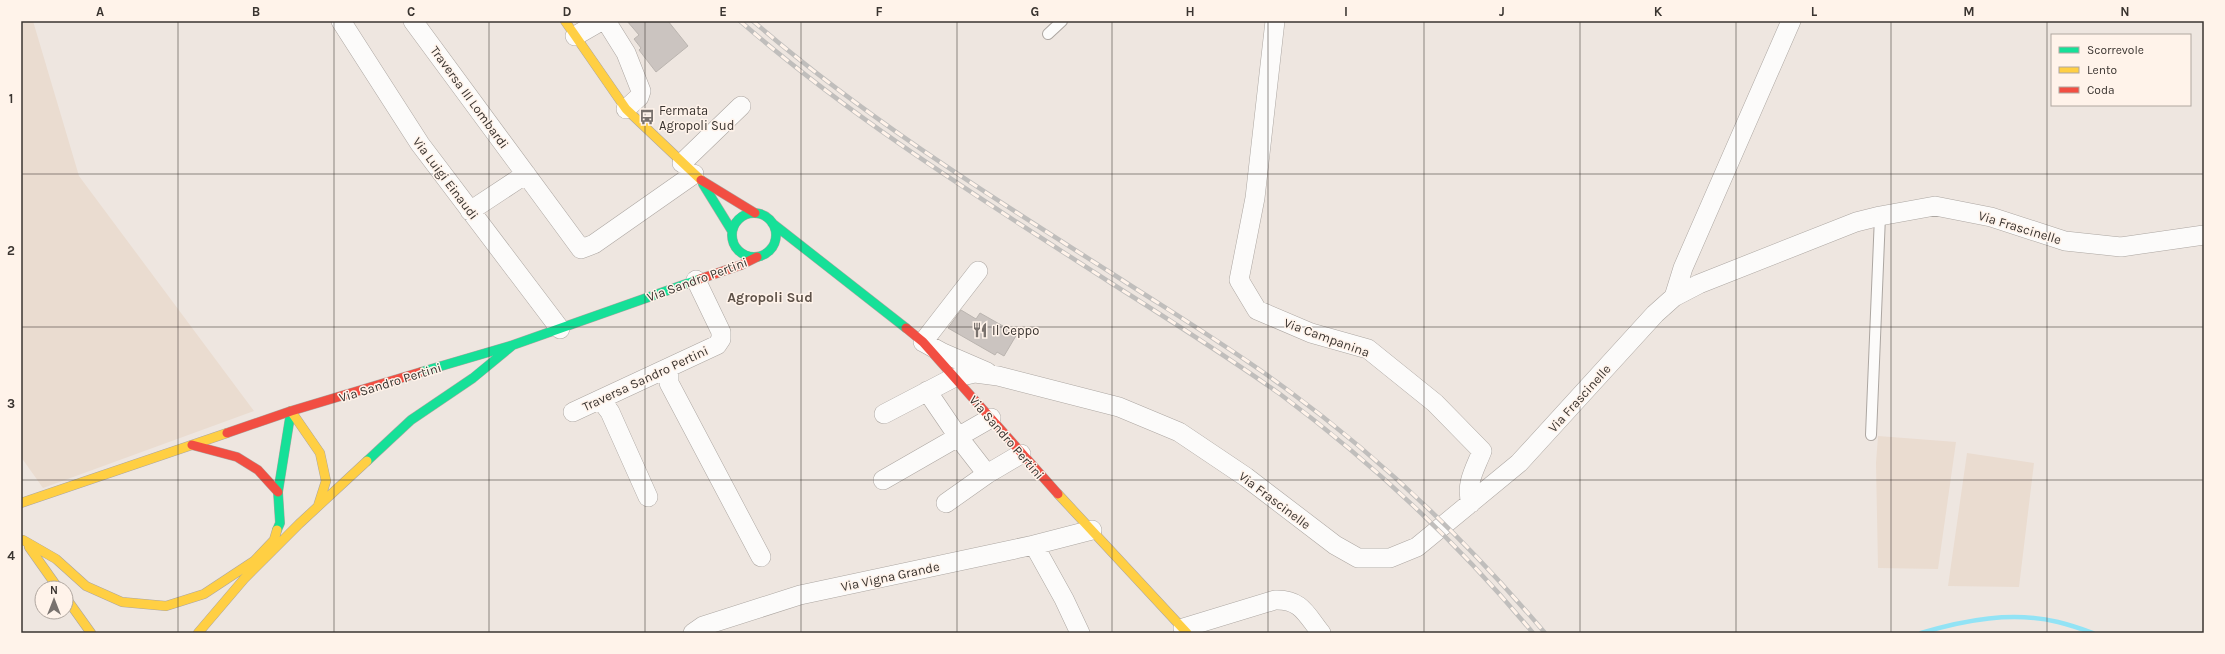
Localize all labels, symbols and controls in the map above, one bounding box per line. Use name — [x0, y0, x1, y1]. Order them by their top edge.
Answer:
text: A — [96, 4, 104, 19]
text: B — [252, 4, 260, 19]
text: C — [407, 4, 415, 19]
text: D — [563, 4, 572, 19]
text: E — [719, 4, 727, 19]
text: F — [875, 4, 883, 19]
text: G — [1031, 4, 1039, 19]
text: H — [1185, 4, 1195, 19]
text: I — [1344, 4, 1348, 19]
text: J — [1499, 4, 1505, 19]
text: K — [1654, 4, 1663, 19]
text: L — [1811, 4, 1818, 19]
text: M — [1963, 4, 1975, 19]
text: N — [2120, 4, 2130, 19]
legend — [2051, 34, 2191, 106]
street label: Traversa III Lombardi — [427, 43, 512, 151]
text: Scorrevole — [2087, 43, 2144, 57]
text: Lento — [2087, 63, 2117, 77]
text: Coda — [2087, 83, 2115, 97]
text: 1 — [9, 91, 13, 106]
place label: Fermata Agropoli Sud — [659, 103, 734, 133]
bus stop icon: Fermata Agropoli Sud — [638, 108, 656, 126]
street label: Via Luigi Einaudi — [410, 134, 481, 222]
street label: Via Frascinelle — [1977, 208, 2063, 247]
text: 2 — [7, 243, 15, 258]
street label: Via Sandro Pertini — [645, 254, 750, 305]
district label: Agropoli Sud — [727, 289, 813, 306]
street label: Via Campanina — [1282, 315, 1372, 360]
restaurant icon: Il Ceppo — [971, 321, 989, 339]
place label: Il Ceppo — [992, 323, 1039, 338]
street label: Traversa Sandro Pertini — [580, 343, 710, 414]
street label: Via Sandro Pertini — [337, 360, 443, 405]
street label: Via Frascinelle — [1545, 361, 1614, 435]
street label: Via Sandro Pertini — [966, 392, 1047, 482]
text: 3 — [7, 396, 15, 411]
street label: Via Frascinelle — [1236, 469, 1314, 532]
text: 4 — [7, 548, 15, 563]
street label: Via Vigna Grande — [839, 559, 941, 594]
north arrow — [34, 580, 74, 620]
text: N — [50, 584, 58, 597]

